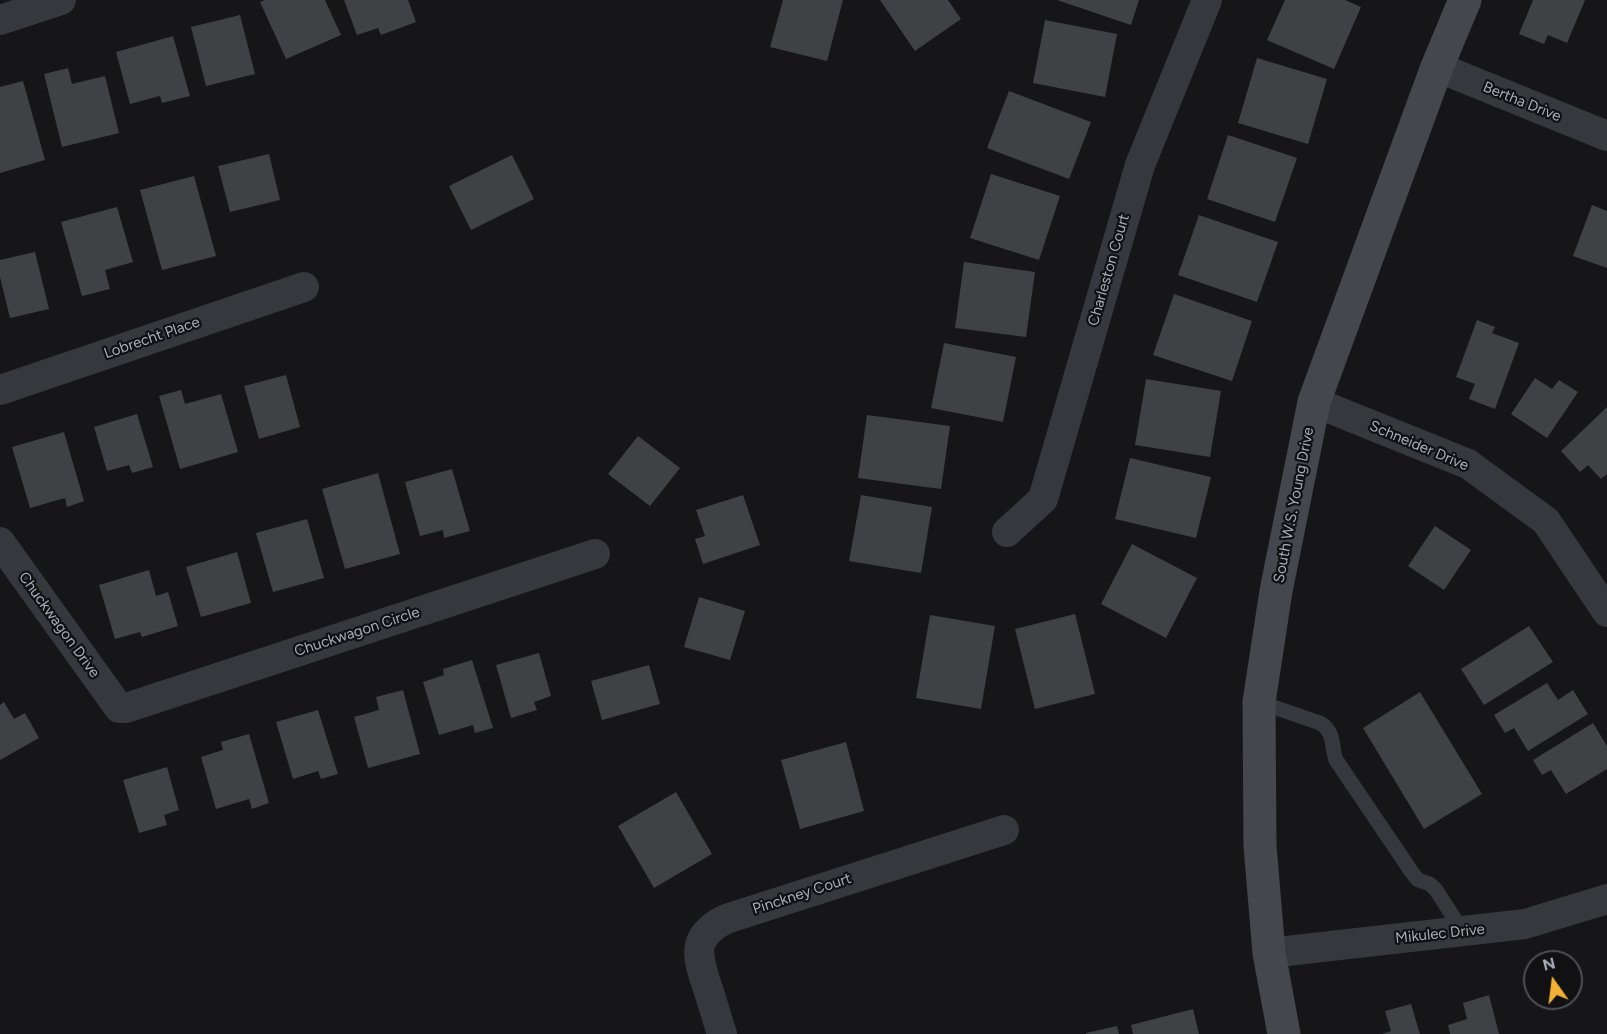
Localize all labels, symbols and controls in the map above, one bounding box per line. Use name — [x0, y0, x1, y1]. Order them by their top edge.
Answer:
street label: Bertha Drive — [1480, 78, 1564, 126]
street label: Charleston Court — [1084, 212, 1134, 328]
street label: Lobrecht Place — [102, 313, 202, 363]
street label: Schneider Drive — [1367, 417, 1471, 475]
street label: South W.S. Young Drive — [1270, 426, 1318, 584]
street label: Chuckwagon Drive — [15, 569, 103, 681]
street label: Chuckwagon Circle — [292, 603, 422, 661]
street label: Pinckney Court — [750, 870, 854, 918]
street label: Mikulec Drive — [1394, 920, 1486, 948]
north arrow — [1523, 950, 1583, 1010]
text: N — [1541, 953, 1557, 975]

